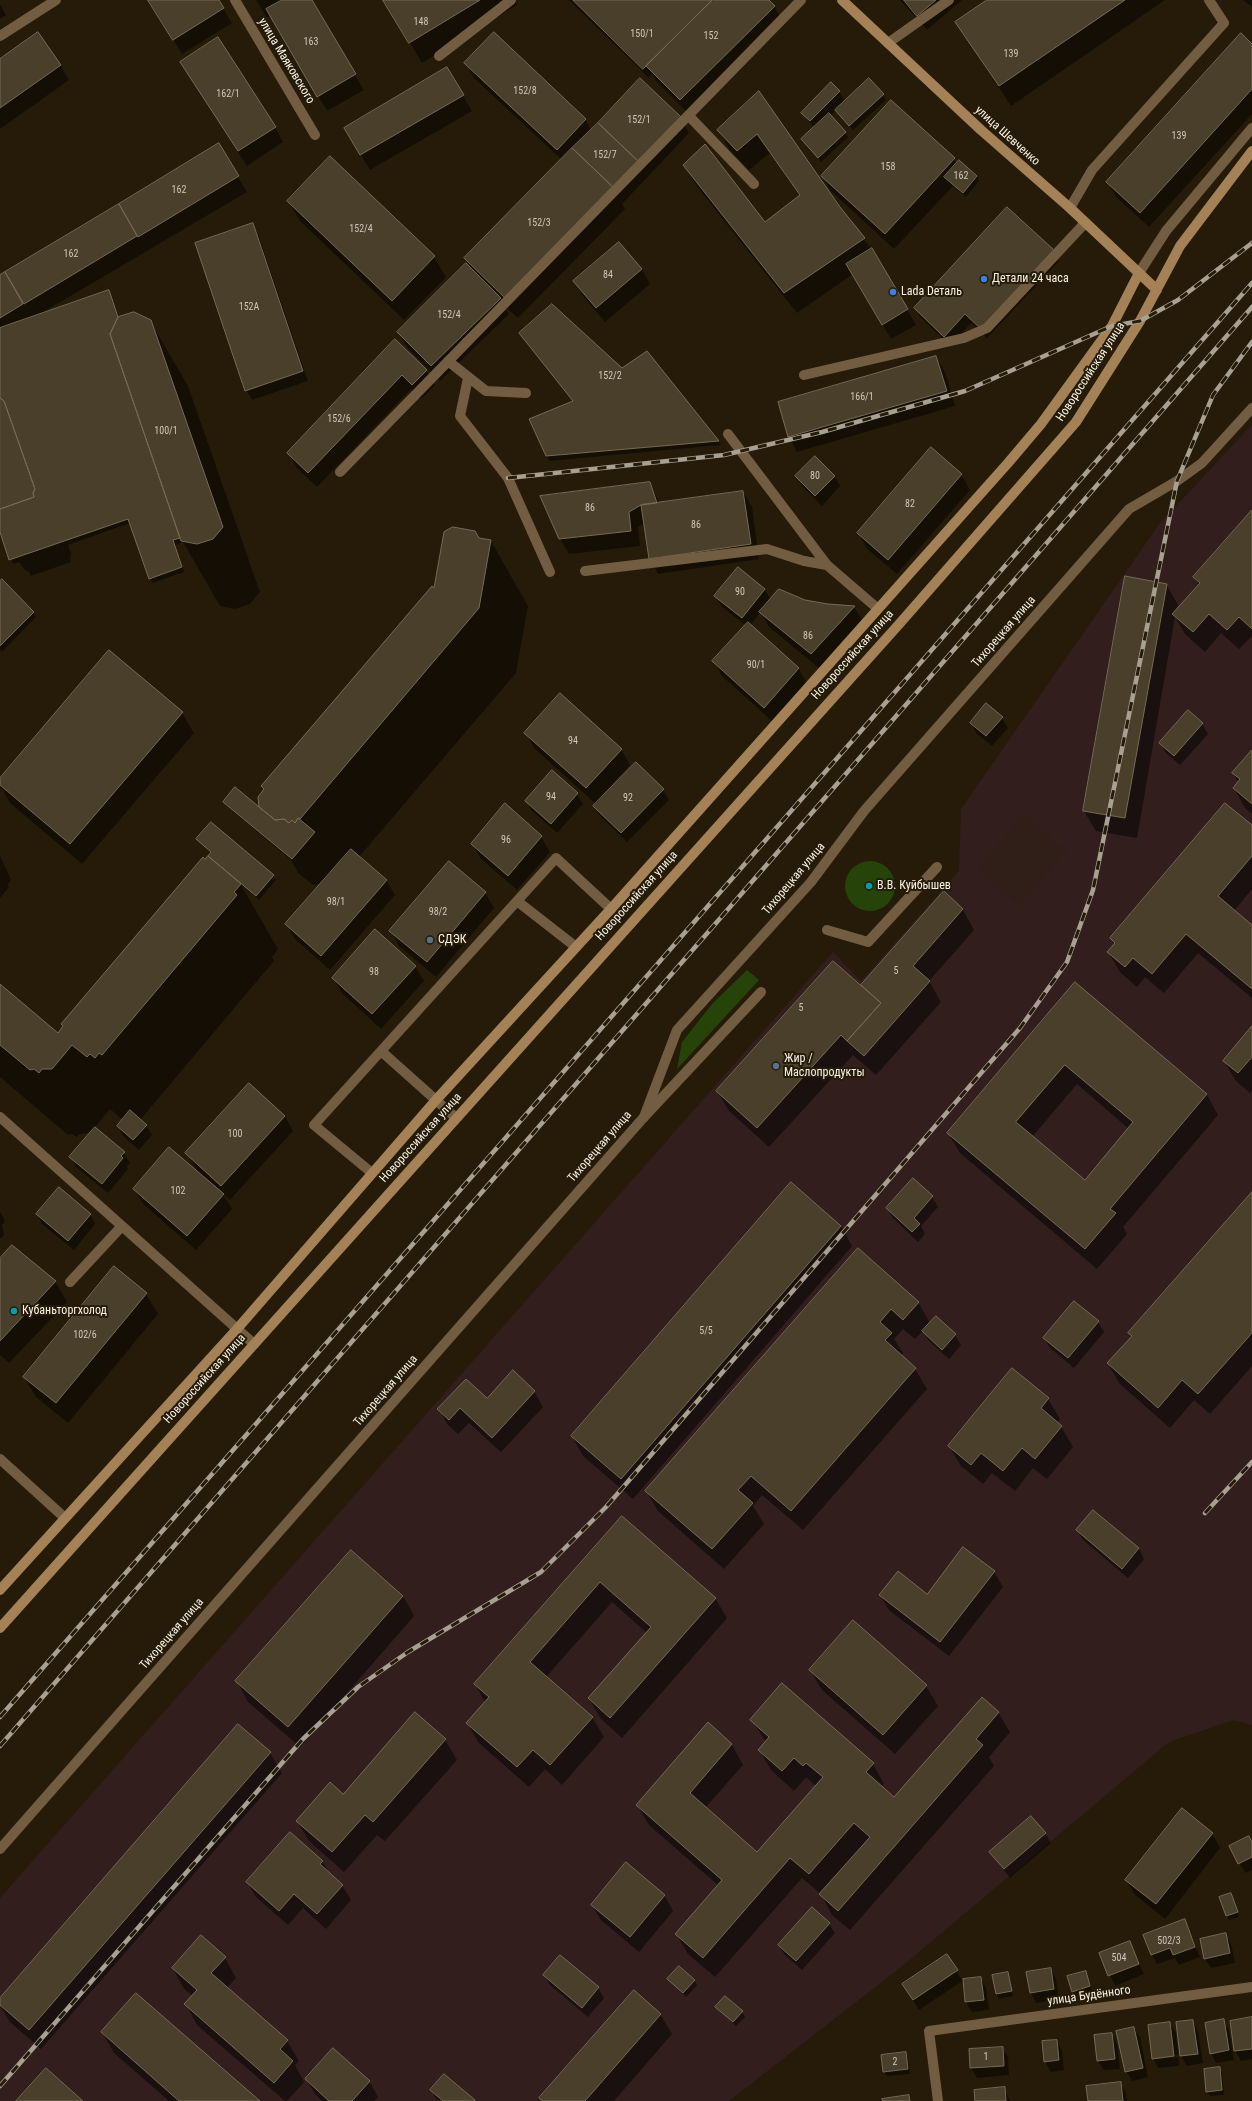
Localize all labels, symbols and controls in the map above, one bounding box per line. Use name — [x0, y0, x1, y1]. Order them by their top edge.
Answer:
street label: улица Маяковского — [255, 15, 317, 107]
house number: 148 — [414, 16, 428, 28]
house number: 150/1 — [630, 28, 654, 40]
house number: 152 — [704, 30, 718, 42]
house number: 163 — [304, 36, 318, 48]
house number: 139 — [1004, 48, 1018, 60]
house number: 152/8 — [513, 85, 537, 97]
house number: 162/1 — [216, 88, 240, 100]
street label: улица Шевченко — [972, 103, 1042, 169]
house number: 152/1 — [627, 114, 651, 126]
house number: 139 — [1172, 130, 1186, 142]
house number: 152/7 — [593, 149, 617, 161]
house number: 158 — [881, 161, 895, 173]
house number: 162 — [954, 170, 968, 182]
house number: 162 — [172, 184, 186, 196]
house number: 152/3 — [527, 217, 551, 229]
house number: 152/4 — [349, 223, 373, 235]
house number: 162 — [64, 248, 78, 260]
house number: 84 — [603, 269, 613, 281]
place label: Детали 24 часа — [992, 272, 1069, 286]
marker: Детали 24 часа — [979, 274, 989, 284]
place label: Lada Dеталь — [901, 285, 962, 299]
marker: Lada Dеталь — [888, 287, 898, 297]
house number: 152А — [239, 301, 259, 313]
house number: 152/4 — [437, 309, 461, 321]
street label: Новороссийская улица — [1054, 320, 1128, 424]
house number: 152/2 — [598, 370, 622, 382]
house number: 166/1 — [850, 391, 874, 403]
house number: 152/6 — [327, 413, 351, 425]
house number: 100/1 — [154, 425, 178, 437]
house number: 80 — [810, 470, 820, 482]
house number: 82 — [905, 498, 915, 510]
house number: 86 — [585, 502, 595, 514]
house number: 86 — [691, 519, 701, 531]
house number: 90 — [735, 586, 745, 598]
street label: Тихорецкая улица — [969, 593, 1039, 671]
street label: Новороссийская улица — [809, 607, 897, 703]
house number: 86 — [803, 630, 813, 642]
house number: 90/1 — [747, 659, 765, 671]
house number: 94 — [568, 735, 578, 747]
house number: 94 — [546, 791, 556, 803]
house number: 92 — [623, 792, 633, 804]
house number: 96 — [501, 834, 511, 846]
street label: Тихорецкая улица — [760, 840, 828, 918]
street label: Новороссийская улица — [593, 848, 681, 944]
place label: В.В. Куйбышев — [877, 879, 951, 893]
marker: В.В. Куйбышев — [864, 881, 874, 891]
house number: 98/1 — [327, 896, 345, 908]
house number: 98/2 — [429, 906, 447, 918]
place label: СДЭК — [438, 933, 467, 947]
marker: СДЭК — [425, 935, 435, 945]
house number: 5 — [894, 965, 898, 977]
house number: 98 — [369, 966, 379, 978]
house number: 5 — [799, 1002, 803, 1014]
place label: Жир / Маслопродукты — [784, 1052, 865, 1080]
marker: Жир / Маслопродукты — [771, 1061, 781, 1071]
street label: Новороссийская улица — [377, 1090, 465, 1186]
street label: Тихорецкая улица — [565, 1108, 635, 1186]
house number: 100 — [228, 1128, 242, 1140]
house number: 102 — [171, 1185, 185, 1197]
place label: Кубаньторгхолод — [22, 1304, 107, 1318]
marker: Кубаньторгхолод — [9, 1306, 19, 1316]
house number: 5/5 — [699, 1325, 713, 1337]
house number: 102/6 — [73, 1329, 97, 1341]
street label: Новороссийская улица — [161, 1331, 249, 1427]
street label: Тихорецкая улица — [351, 1352, 421, 1430]
street label: Тихорецкая улица — [137, 1595, 207, 1673]
house number: 502/3 — [1157, 1935, 1181, 1947]
house number: 504 — [1112, 1952, 1126, 1964]
street label: улица Будённого — [1047, 1983, 1131, 2009]
house number: 1 — [984, 2051, 988, 2063]
house number: 2 — [893, 2056, 897, 2068]

